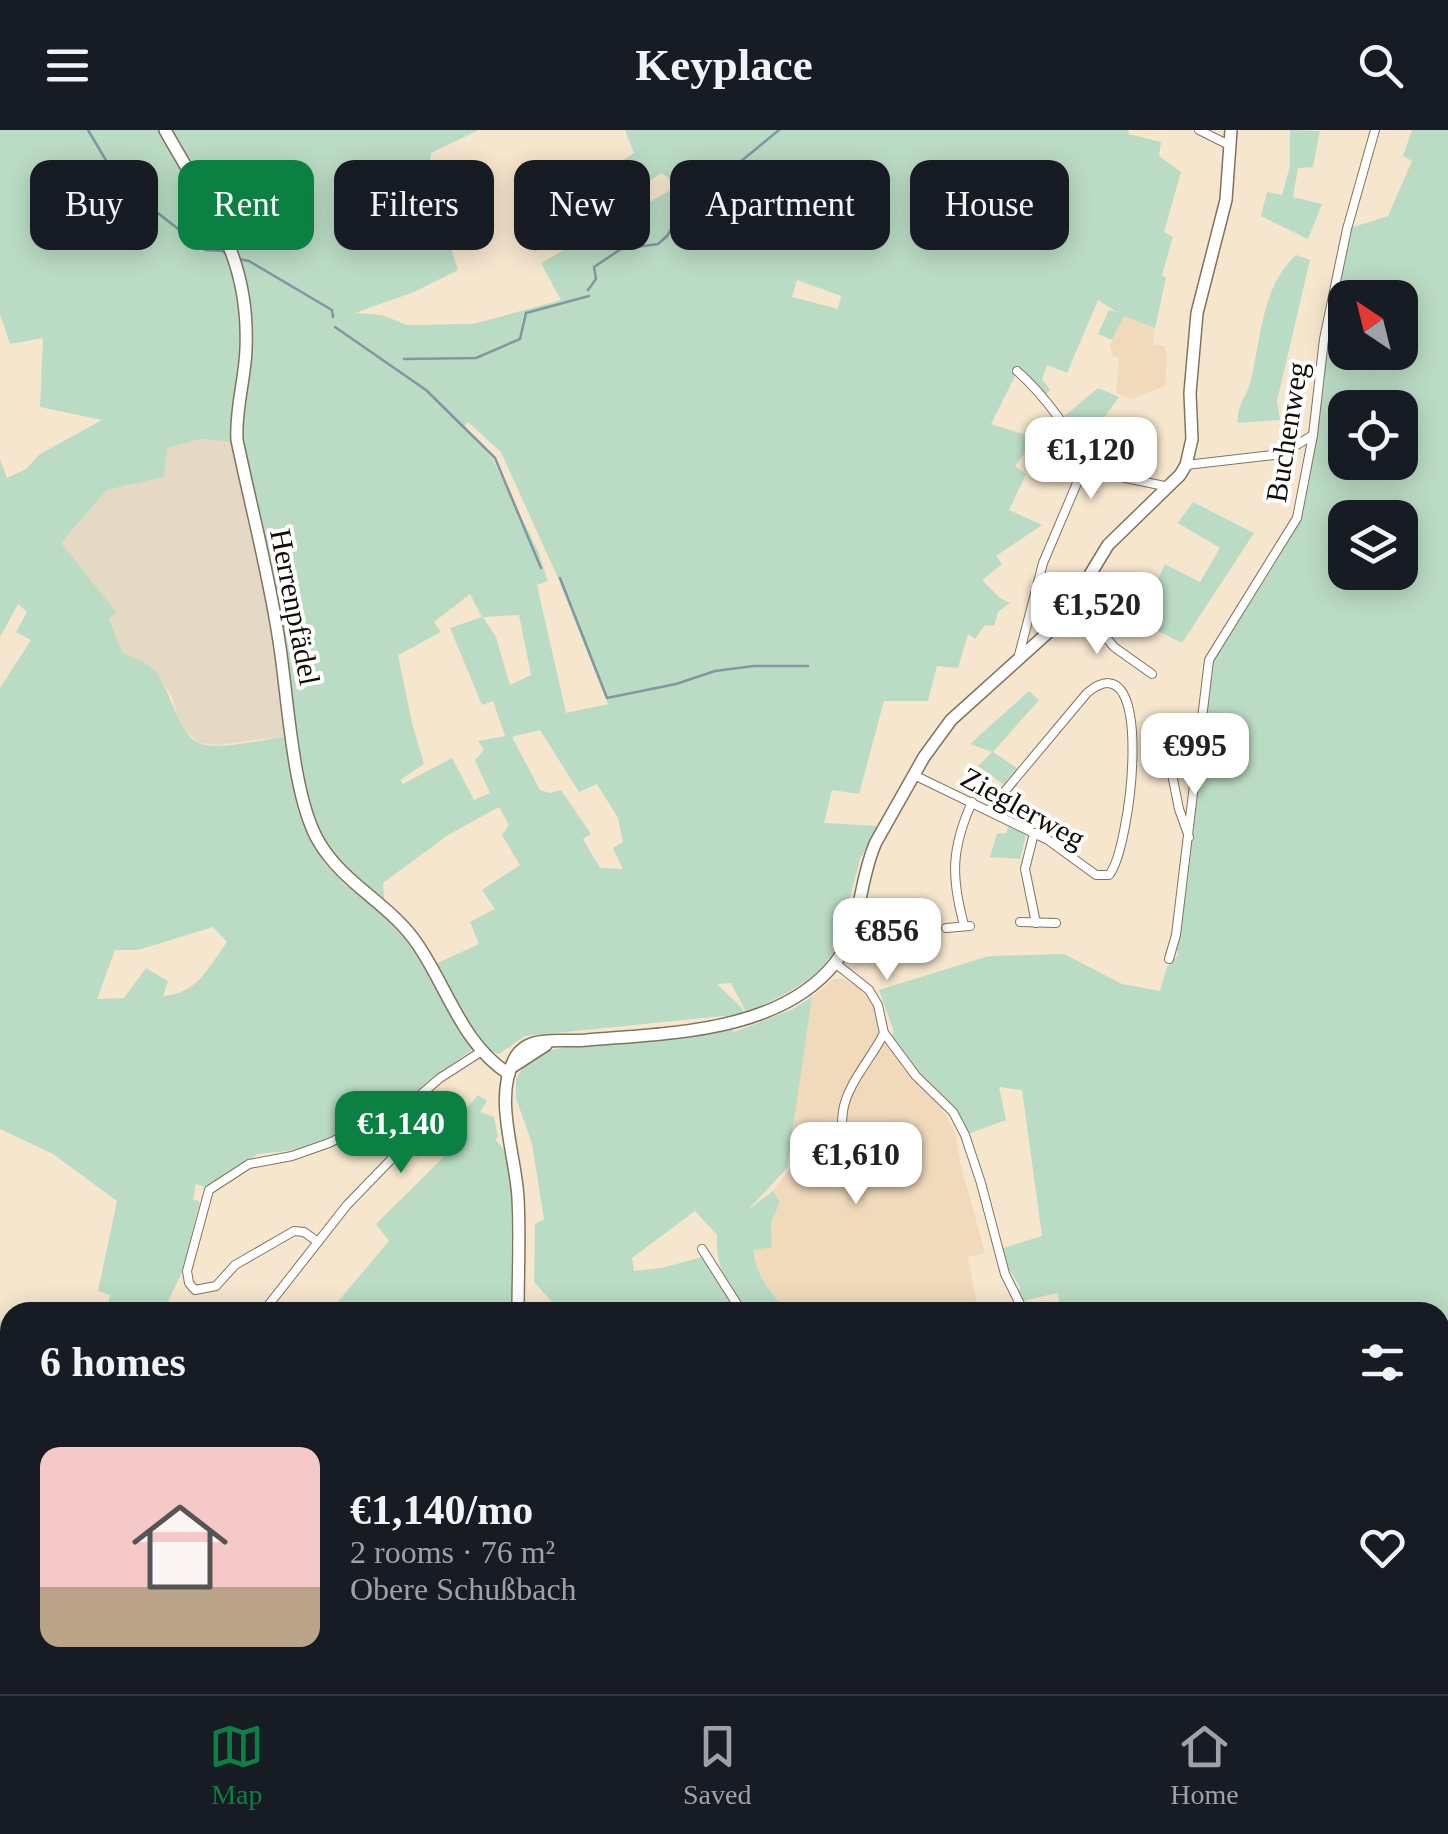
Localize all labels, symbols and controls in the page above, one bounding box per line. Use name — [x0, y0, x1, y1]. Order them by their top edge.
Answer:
icon: menu — [40, 38, 95, 93]
icon: search — [1353, 38, 1408, 93]
text: Keyplace — [635, 40, 813, 90]
chip: Buy — [30, 160, 158, 250]
chip: Rent — [178, 160, 314, 250]
chip: Filters — [334, 160, 494, 250]
chip: New — [514, 160, 650, 250]
chip: Apartment — [670, 160, 890, 250]
chip: House — [910, 160, 1069, 250]
north arrow — [1328, 280, 1418, 370]
map controls — [1328, 280, 1418, 590]
street label: Buchenweg — [1259, 359, 1314, 504]
button: locate — [1328, 390, 1418, 480]
pin: €1,120 — [1010, 417, 1172, 502]
text: €1,120 — [1047, 431, 1135, 467]
button: layers — [1328, 500, 1418, 590]
street label: Herrenpfädel — [264, 526, 327, 688]
pin: €1,520 — [1016, 572, 1178, 657]
text: €1,520 — [1053, 586, 1141, 622]
pin: €995 — [1136, 713, 1254, 798]
text: €995 — [1163, 727, 1227, 763]
street label: Zieglerweg — [956, 760, 1091, 855]
pin: €856 — [828, 898, 946, 983]
text: €856 — [855, 912, 919, 948]
pin: €1,140 — [320, 1091, 482, 1176]
text: €1,140 — [357, 1105, 445, 1141]
pin: €1,610 — [775, 1122, 937, 1207]
text: €1,610 — [812, 1136, 900, 1172]
icon: filters — [1355, 1335, 1410, 1390]
text: 6 homes — [40, 1339, 186, 1385]
icon: home — [120, 1487, 240, 1607]
text: €1,140/mo — [350, 1487, 533, 1533]
icon: heart — [1355, 1520, 1410, 1575]
text: 2 rooms · 76 m² — [350, 1534, 555, 1570]
text: Obere Schußbach — [350, 1571, 577, 1607]
tab: Map — [209, 1719, 264, 1811]
tab: Saved — [683, 1719, 751, 1811]
tab: Home — [1170, 1719, 1239, 1811]

